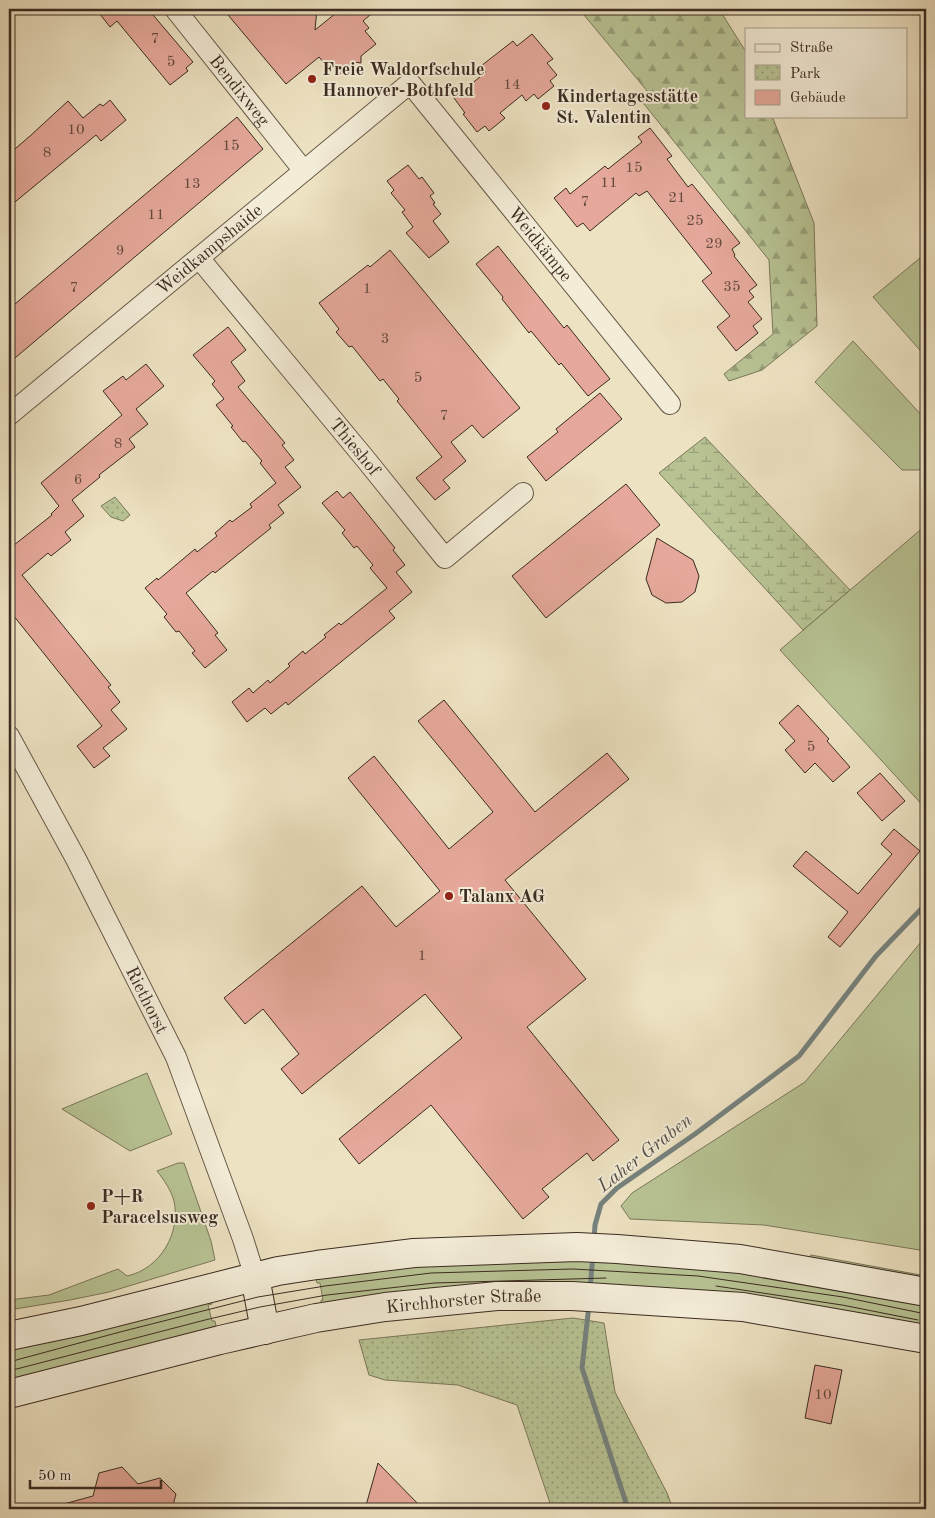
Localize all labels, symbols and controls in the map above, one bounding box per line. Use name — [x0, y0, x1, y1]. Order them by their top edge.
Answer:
legend — [745, 28, 908, 118]
house number: 7 — [151, 32, 159, 47]
text: Straße — [790, 41, 833, 56]
street label: Bendixweg — [205, 52, 273, 130]
house number: 5 — [167, 55, 175, 70]
place label: Freie Waldorfschule Hannover-Bothfeld — [322, 61, 485, 100]
text: Park — [790, 67, 821, 82]
marker: Freie Waldorfschule Hannover-Bothfeld — [306, 73, 318, 85]
house number: 14 — [503, 78, 521, 93]
place label: Kindertagesstätte St. Valentin — [556, 88, 698, 127]
text: Gebäude — [790, 91, 846, 106]
marker: Kindertagesstätte St. Valentin — [540, 100, 552, 112]
house number: 10 — [67, 123, 85, 138]
house number: 15 — [222, 139, 240, 154]
house number: 8 — [43, 146, 51, 161]
house number: 15 — [625, 161, 643, 176]
house number: 11 — [600, 176, 618, 191]
house number: 13 — [183, 177, 201, 192]
house number: 21 — [668, 191, 686, 206]
house number: 7 — [581, 195, 589, 210]
street label: Weidkampshaide — [154, 201, 266, 299]
street label: Weidkämpe — [504, 204, 575, 286]
house number: 11 — [147, 208, 165, 223]
house number: 25 — [686, 214, 704, 229]
house number: 29 — [705, 237, 723, 252]
house number: 9 — [116, 244, 124, 259]
house number: 35 — [723, 280, 741, 295]
house number: 7 — [70, 281, 78, 296]
house number: 1 — [363, 282, 371, 297]
house number: 3 — [381, 332, 389, 347]
house number: 5 — [414, 371, 422, 386]
house number: 7 — [440, 409, 448, 424]
street label: Thieshof — [326, 415, 384, 480]
house number: 8 — [114, 437, 122, 452]
house number: 6 — [74, 473, 82, 488]
house number: 5 — [807, 740, 815, 755]
place label: Talanx AG — [459, 888, 545, 906]
marker: Talanx AG — [443, 890, 455, 902]
house number: 1 — [418, 949, 426, 964]
street label: Riethorst — [122, 964, 171, 1037]
water label: Laher Graben — [594, 1111, 697, 1197]
place label: P+R Paracelsusweg — [101, 1188, 218, 1227]
marker: P+R Paracelsusweg — [85, 1200, 97, 1212]
street label: Kirchhorster Straße — [385, 1288, 541, 1317]
house number: 10 — [814, 1388, 832, 1403]
scale bar — [30, 1458, 161, 1490]
text: 50 m — [38, 1469, 72, 1484]

